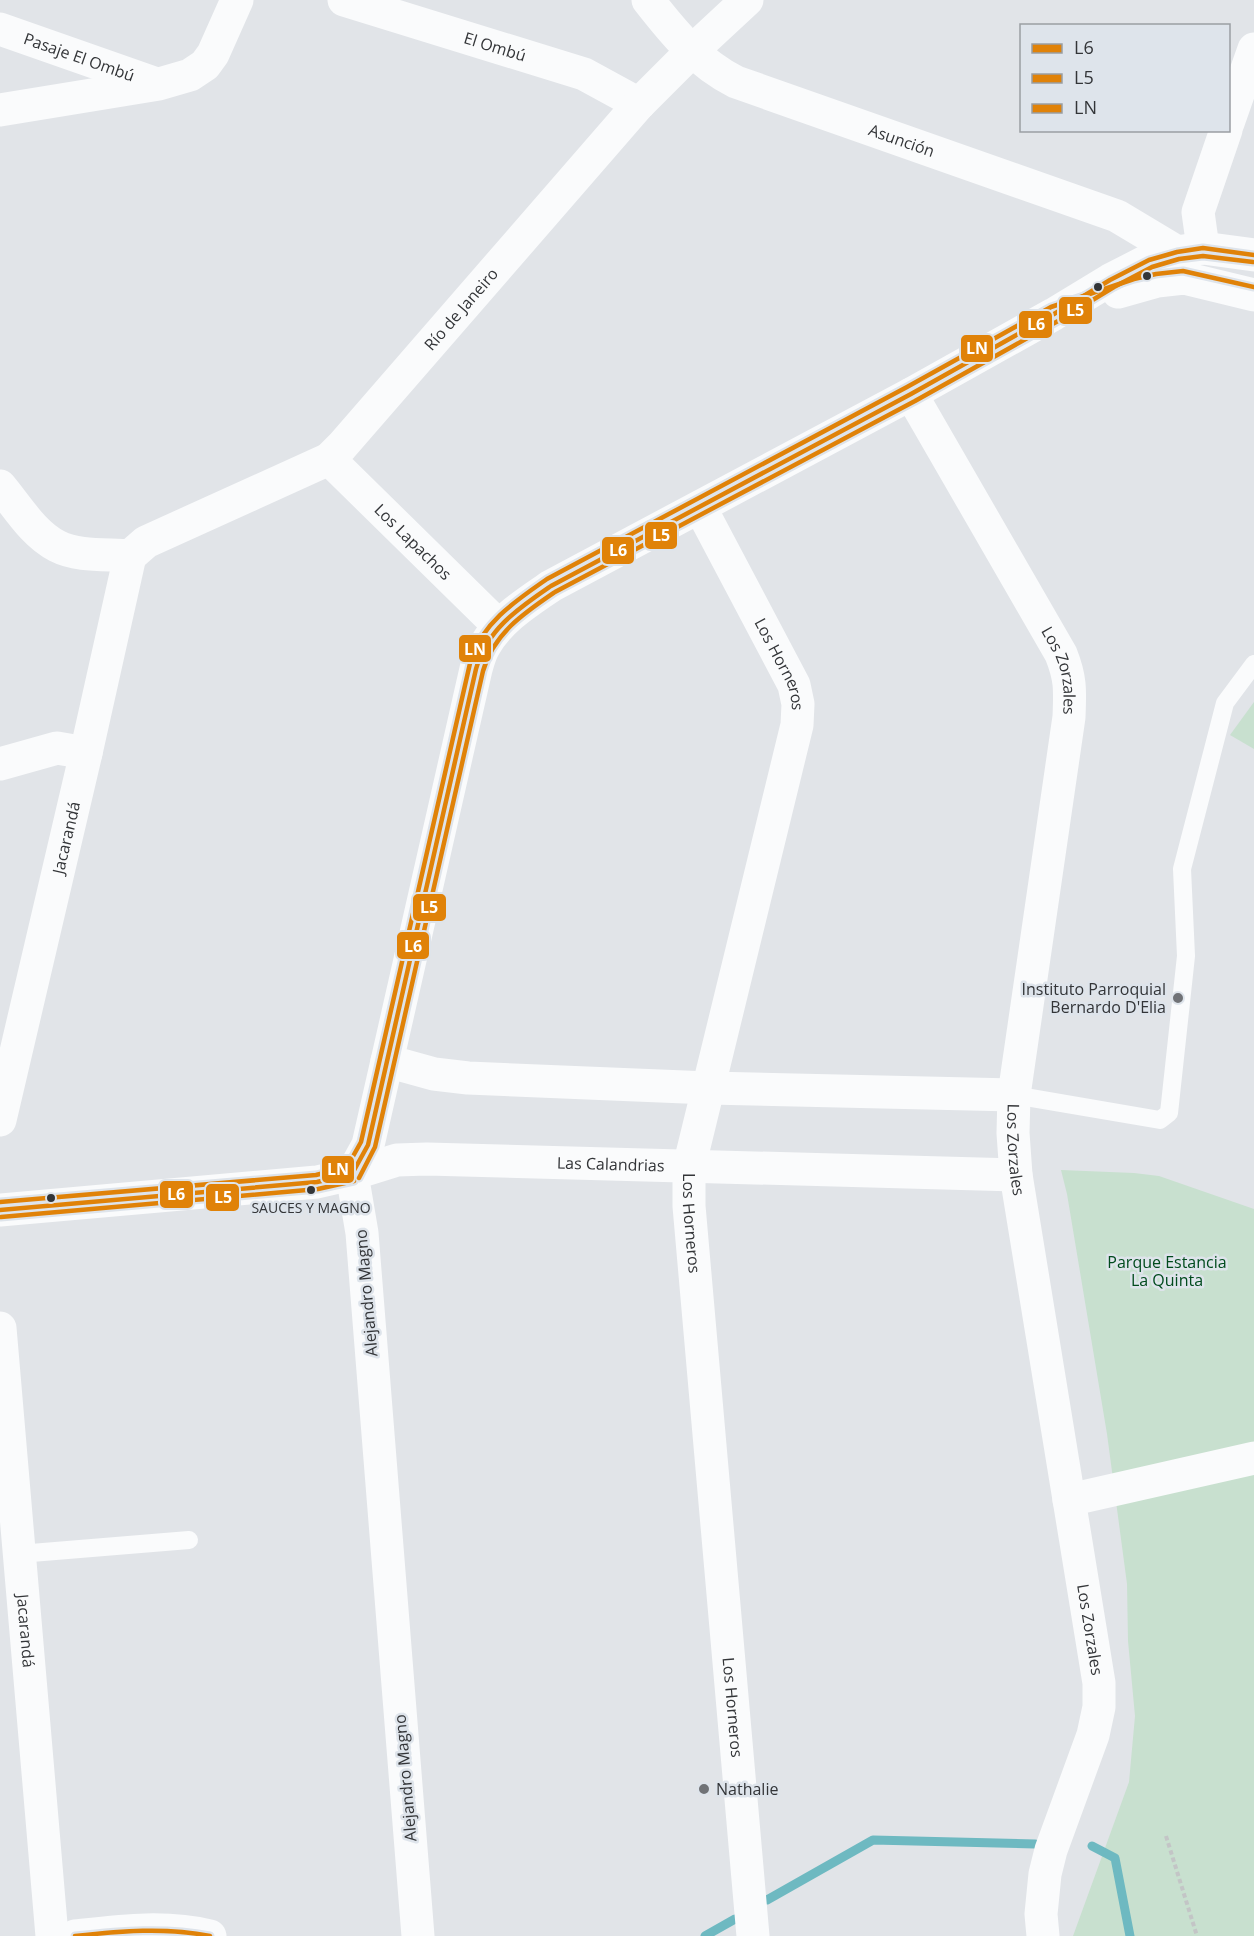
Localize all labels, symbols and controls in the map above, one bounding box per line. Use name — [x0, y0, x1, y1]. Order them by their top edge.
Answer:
legend — [1020, 24, 1230, 132]
street label: Pasaje El Ombú — [21, 27, 138, 86]
street label: El Ombú — [461, 27, 529, 66]
text: L6 — [1074, 35, 1094, 59]
text: L5 — [1074, 65, 1094, 89]
text: LN — [1074, 95, 1097, 119]
street label: Asunción — [866, 119, 938, 162]
street label: Río de Janeiro — [419, 263, 503, 355]
unlabelled marker — [1141, 270, 1153, 282]
unlabelled marker — [1092, 281, 1104, 293]
line badge: L5 — [1058, 296, 1093, 325]
text: L5 — [1066, 299, 1084, 321]
line badge: L6 — [1018, 310, 1053, 339]
text: L6 — [1027, 313, 1045, 335]
line badge: LN — [960, 334, 994, 363]
text: LN — [966, 337, 988, 359]
street label: Los Lapachos — [370, 499, 457, 585]
line badge: L5 — [644, 521, 678, 550]
text: L5 — [652, 524, 670, 546]
line badge: L6 — [601, 536, 635, 565]
text: L6 — [609, 539, 627, 561]
street label: Los Horneros — [750, 614, 809, 711]
street label: Los Zorzales — [1036, 622, 1081, 715]
line badge: LN — [458, 634, 492, 663]
text: LN — [464, 638, 486, 660]
street label: Jacarandá — [47, 799, 85, 878]
line badge: L5 — [412, 893, 447, 922]
text: L5 — [420, 896, 438, 918]
line badge: L6 — [396, 931, 430, 960]
text: L6 — [404, 935, 422, 957]
place label: Instituto Parroquial Bernardo D'Elia — [1022, 978, 1166, 1018]
marker: Instituto Parroquial Bernardo D'Elia — [1171, 991, 1185, 1005]
street label: Los Zorzales — [1002, 1103, 1030, 1197]
street label: Las Calandrias — [557, 1152, 665, 1176]
line badge: LN — [321, 1155, 355, 1184]
text: LN — [327, 1158, 349, 1180]
street label: Los Horneros — [678, 1173, 706, 1274]
line badge: L6 — [159, 1180, 194, 1209]
text: L6 — [167, 1183, 185, 1205]
line badge: L5 — [205, 1183, 240, 1212]
marker: SAUCES Y MAGNO — [305, 1184, 317, 1196]
text: L5 — [214, 1186, 232, 1208]
unlabelled marker — [45, 1192, 57, 1204]
place label: SAUCES Y MAGNO — [251, 1198, 371, 1217]
street label: Alejandro Magno — [349, 1229, 383, 1357]
park label: Parque Estancia La Quinta — [1107, 1251, 1227, 1291]
street label: Los Zorzales — [1072, 1582, 1109, 1677]
street label: Jacarandá — [12, 1591, 40, 1669]
street label: Los Horneros — [718, 1656, 748, 1758]
street label: Alejandro Magno — [388, 1714, 422, 1842]
place label: Nathalie — [716, 1778, 778, 1800]
marker: Nathalie — [697, 1782, 711, 1796]

